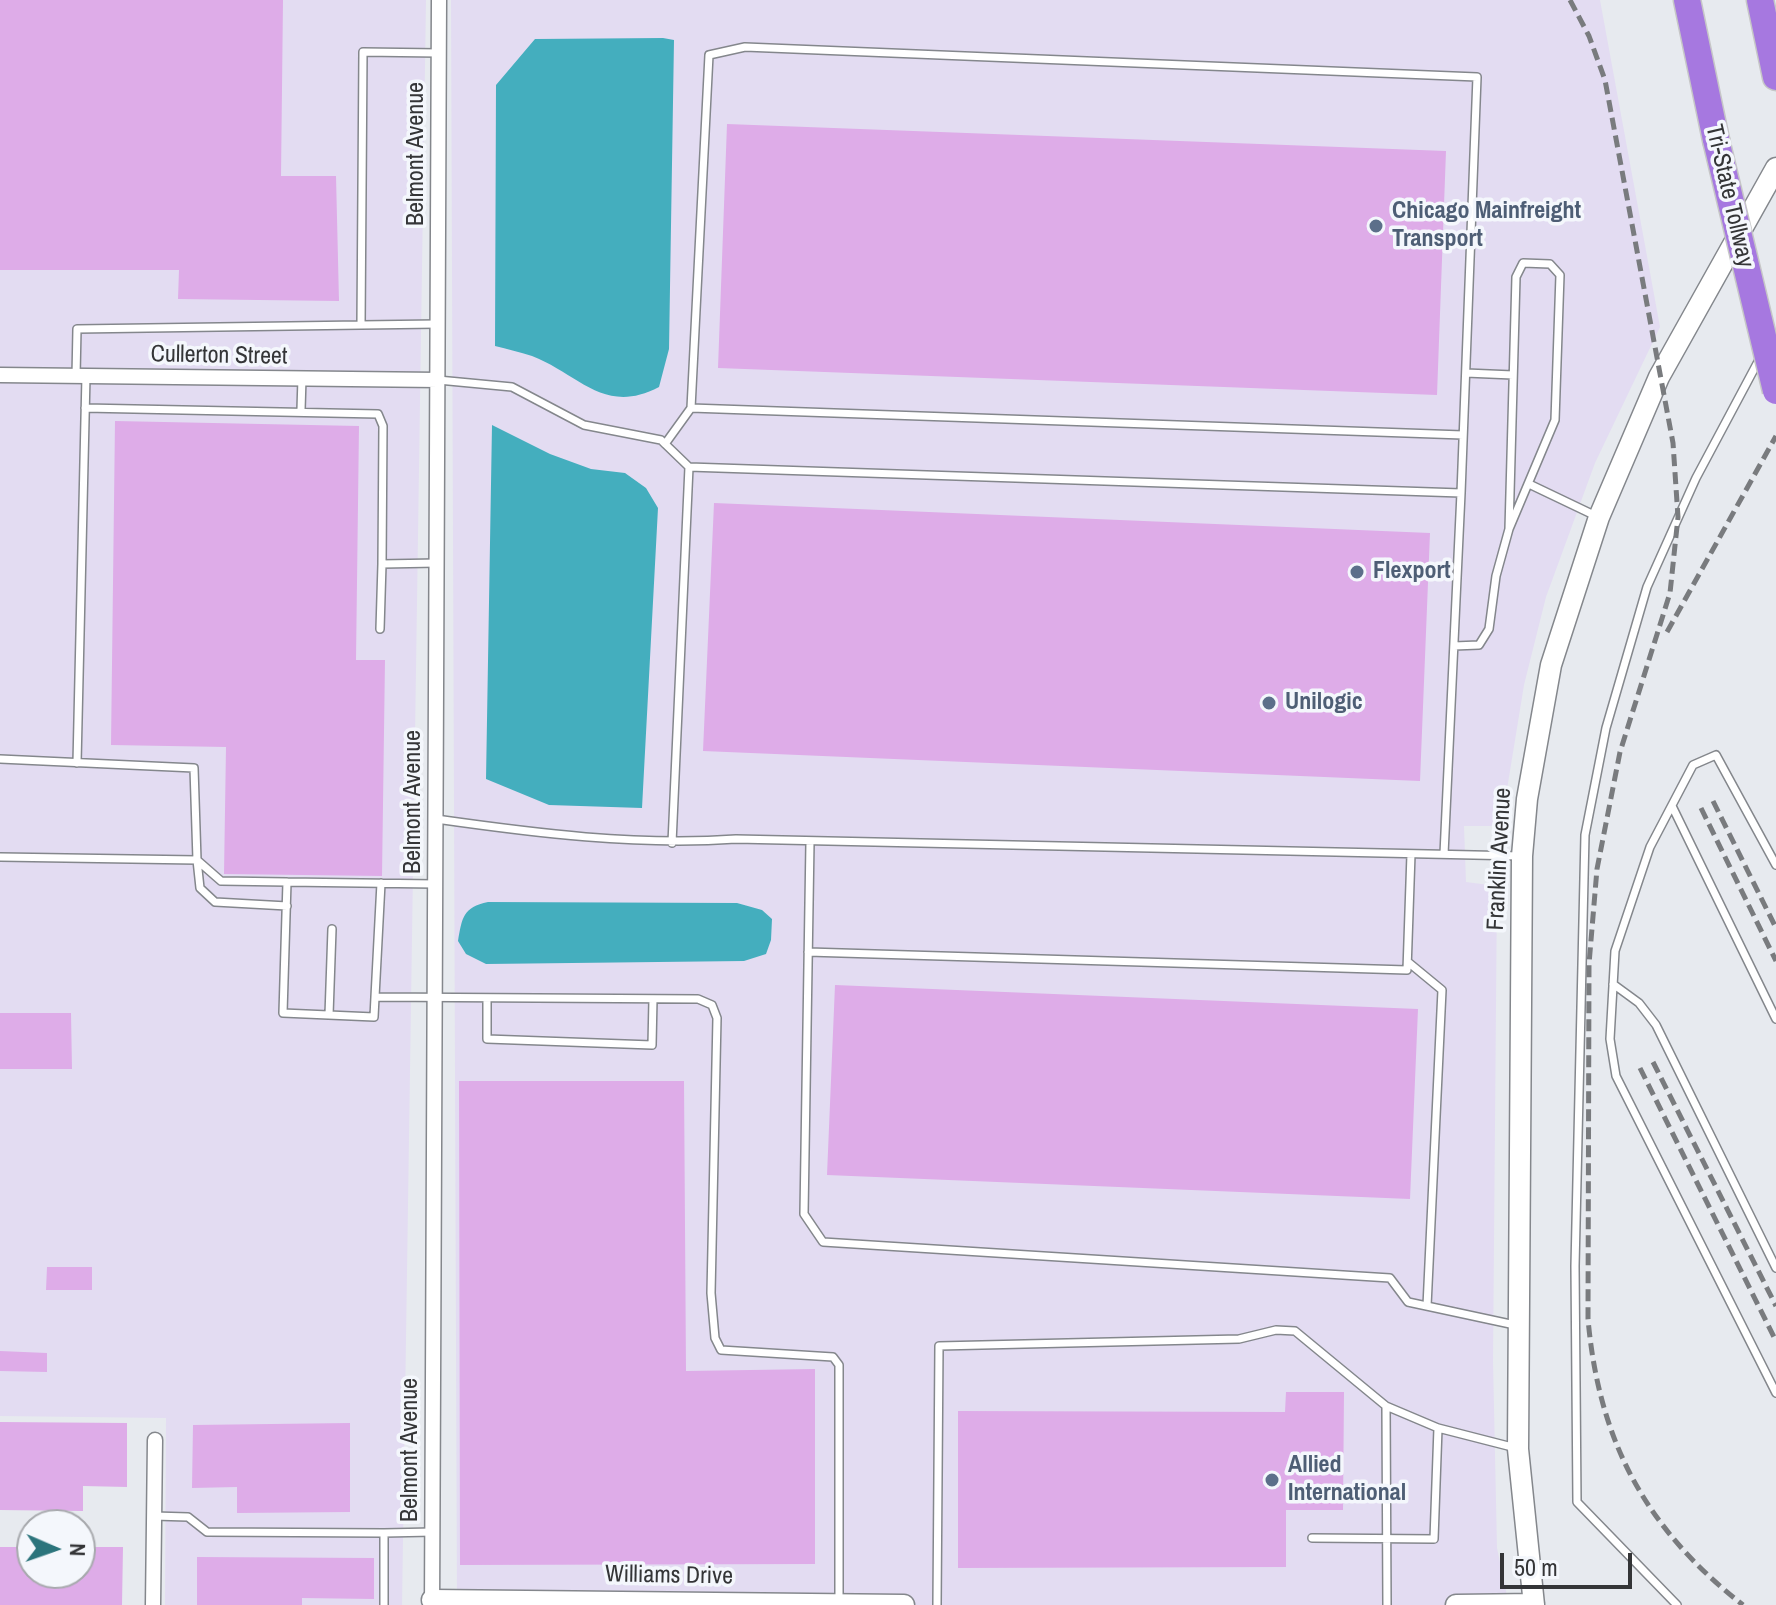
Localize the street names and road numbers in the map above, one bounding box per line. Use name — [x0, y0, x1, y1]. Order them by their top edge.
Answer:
street label: Belmont Avenue — [403, 82, 431, 226]
street label: Tri-State Tollway — [1699, 122, 1759, 270]
street label: Cullerton Street — [150, 340, 288, 372]
street label: Belmont Avenue — [400, 730, 428, 874]
street label: Franklin Avenue — [1482, 787, 1518, 931]
street label: Belmont Avenue — [397, 1378, 425, 1522]
street label: Williams Drive — [605, 1560, 733, 1592]

